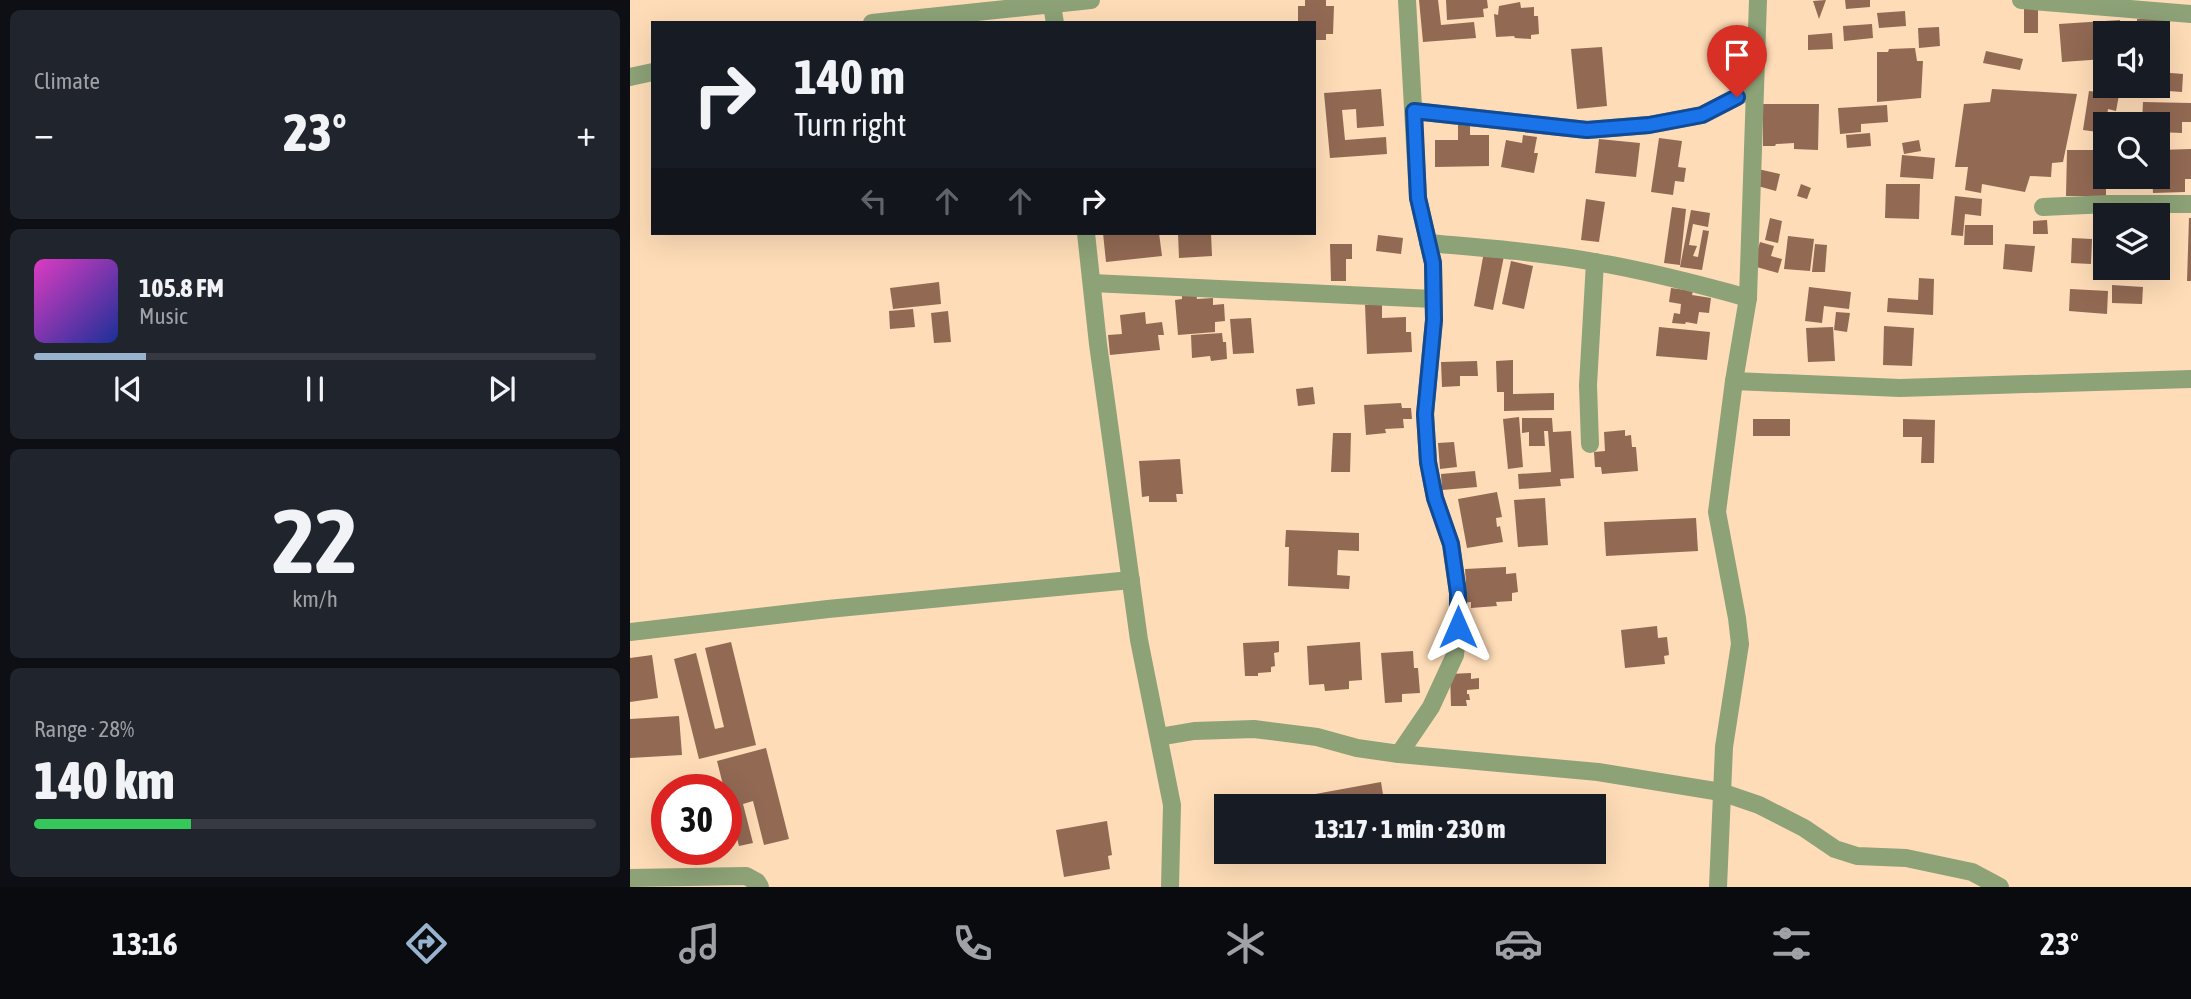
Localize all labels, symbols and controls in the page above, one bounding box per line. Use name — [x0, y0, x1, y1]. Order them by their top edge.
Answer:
map controls — [2093, 21, 2170, 280]
button: sound — [2093, 21, 2170, 98]
pin — [1707, 25, 1767, 97]
icon: arrive — [1718, 36, 1756, 74]
text: 140 m — [794, 48, 905, 104]
icon: right — [679, 49, 770, 140]
text: Climate — [34, 68, 100, 94]
text: 23° — [283, 102, 347, 162]
text: Turn right — [794, 106, 907, 143]
text: − — [34, 111, 54, 154]
text: + — [576, 111, 596, 154]
button: search — [2093, 112, 2170, 189]
icon: left — [855, 182, 893, 220]
icon: ahead — [928, 182, 966, 220]
icon: ahead — [1001, 182, 1039, 220]
icon: right — [1074, 182, 1112, 220]
button: layers — [2093, 203, 2170, 280]
text: 105.8 FM — [139, 273, 224, 303]
text: Music — [139, 303, 187, 329]
icon: previous — [109, 370, 147, 408]
icon: pause — [296, 370, 334, 408]
icon: next — [483, 370, 521, 408]
text: 22 — [272, 488, 358, 592]
text: km/h — [292, 586, 338, 612]
position arrow — [1421, 590, 1495, 664]
text: Range · 28% — [34, 716, 134, 742]
text: 140 km — [34, 750, 175, 810]
speed limit sign: 30 — [651, 774, 742, 865]
text: 13:17 · 1 min · 230 m — [1315, 814, 1505, 844]
icon: directions — [402, 919, 451, 968]
icon: music — [675, 919, 724, 968]
icon: phone — [948, 919, 997, 968]
icon: climate — [1221, 919, 1270, 968]
icon: car — [1494, 919, 1543, 968]
icon: filters — [1767, 919, 1816, 968]
text: 13:16 — [112, 925, 178, 962]
text: 23° — [2040, 925, 2079, 962]

